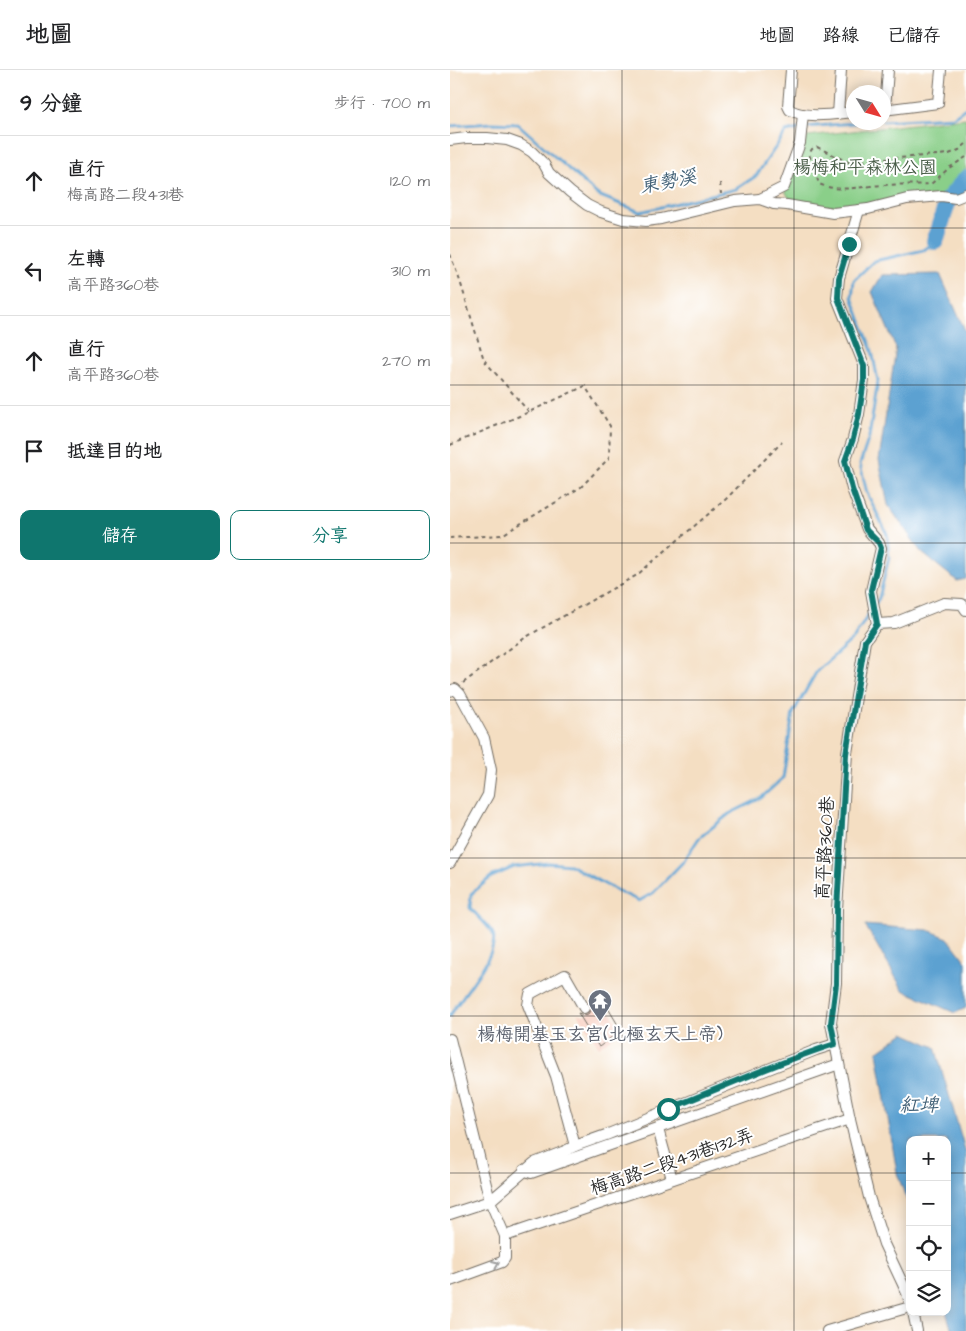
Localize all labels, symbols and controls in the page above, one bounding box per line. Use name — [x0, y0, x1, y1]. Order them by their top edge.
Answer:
text: 地圖 — [25, 18, 73, 52]
text: 地圖 — [759, 23, 795, 48]
text: 路線 — [823, 23, 859, 48]
text: 已儲存 — [887, 23, 941, 48]
north arrow — [846, 85, 891, 130]
text: 9 分鐘 — [20, 89, 82, 118]
text: 步行 · 700 m — [334, 92, 430, 114]
park label: 楊梅和平森林公園 — [793, 155, 937, 180]
text: 直行 — [67, 156, 105, 183]
water label: 東勢溪 — [637, 163, 700, 201]
icon: ahead — [20, 167, 48, 195]
text: 120 m — [390, 170, 430, 192]
text: 梅高路二段431巷 — [67, 184, 184, 206]
route end — [838, 233, 861, 256]
text: 左轉 — [67, 246, 105, 273]
icon: left — [20, 257, 48, 285]
text: 310 m — [391, 260, 430, 282]
text: 高平路360巷 — [67, 274, 159, 296]
text: 直行 — [67, 336, 105, 363]
icon: ahead — [20, 347, 48, 375]
text: 270 m — [382, 350, 430, 372]
text: 高平路360巷 — [67, 364, 159, 386]
icon: arrive — [20, 437, 48, 465]
text: 抵達目的地 — [67, 438, 162, 465]
button: 儲存 — [20, 510, 220, 560]
button: 分享 — [230, 510, 430, 560]
street label: 高平路360巷 — [810, 796, 840, 900]
temple icon: 楊梅開基玉玄宮(北極玄天上帝) — [587, 988, 613, 1022]
place label: 楊梅開基玉玄宮(北極玄天上帝) — [477, 1022, 723, 1047]
water label: 紅埤 — [900, 1092, 940, 1119]
route start — [657, 1098, 680, 1121]
street label: 梅高路二段431巷132弄 — [587, 1122, 757, 1202]
map controls — [906, 1136, 951, 1316]
button: + — [906, 1136, 951, 1181]
button: − — [906, 1181, 951, 1226]
button: locate — [906, 1226, 951, 1271]
one-way arrow — [491, 1260, 499, 1270]
button: layers — [906, 1271, 951, 1316]

